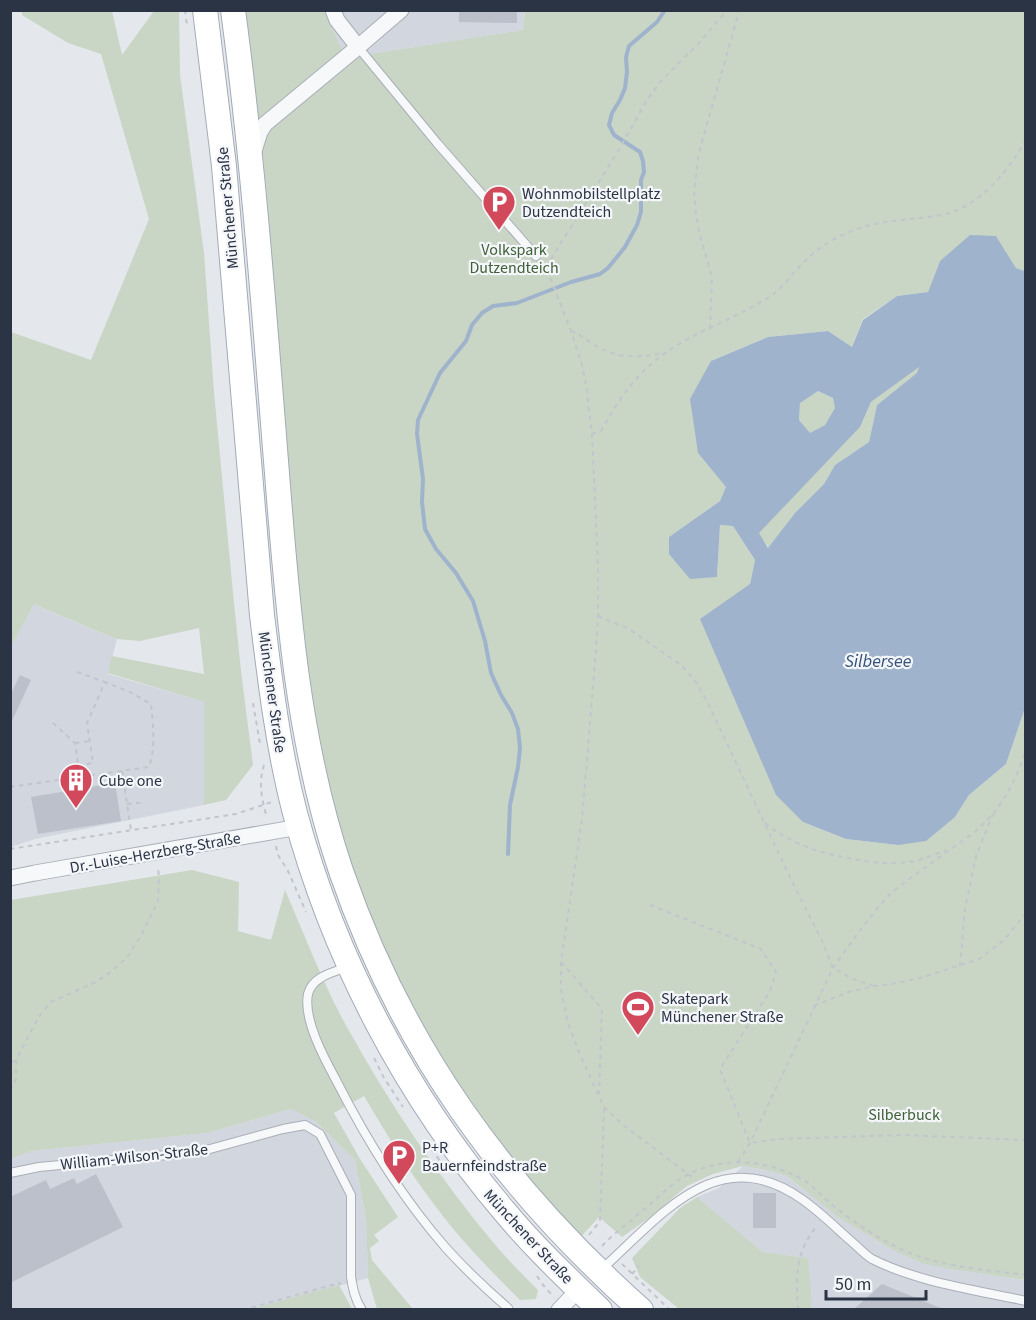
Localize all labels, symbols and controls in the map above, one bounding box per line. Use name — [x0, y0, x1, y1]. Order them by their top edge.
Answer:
street label: Münchener Straße — [212, 146, 244, 270]
place label: Wohnmobilstellplatz Dutzendteich — [522, 183, 660, 223]
parking icon: Wohnmobilstellplatz Dutzendteich — [481, 184, 517, 231]
park label: Volkspark Dutzendteich — [469, 239, 559, 279]
street label: Münchener Straße — [253, 630, 291, 754]
water label: Silbersee — [845, 649, 912, 674]
building icon: Cube one — [58, 762, 94, 809]
place label: Cube one — [99, 770, 162, 792]
street label: Dr.-Luise-Herzberg-Straße — [68, 827, 242, 879]
place label: Skatepark Münchener Straße — [661, 988, 783, 1028]
sports icon: Skatepark Münchener Straße — [620, 989, 656, 1036]
park label: Silberbuck — [868, 1104, 940, 1126]
place label: P+R Bauernfeindstraße — [422, 1137, 547, 1177]
street label: William-Wilson-Straße — [59, 1138, 209, 1176]
parking icon: P+R Bauernfeindstraße — [381, 1138, 417, 1185]
street label: Münchener Straße — [478, 1184, 578, 1289]
scale bar — [826, 1263, 926, 1301]
text: 50 m — [835, 1272, 871, 1297]

